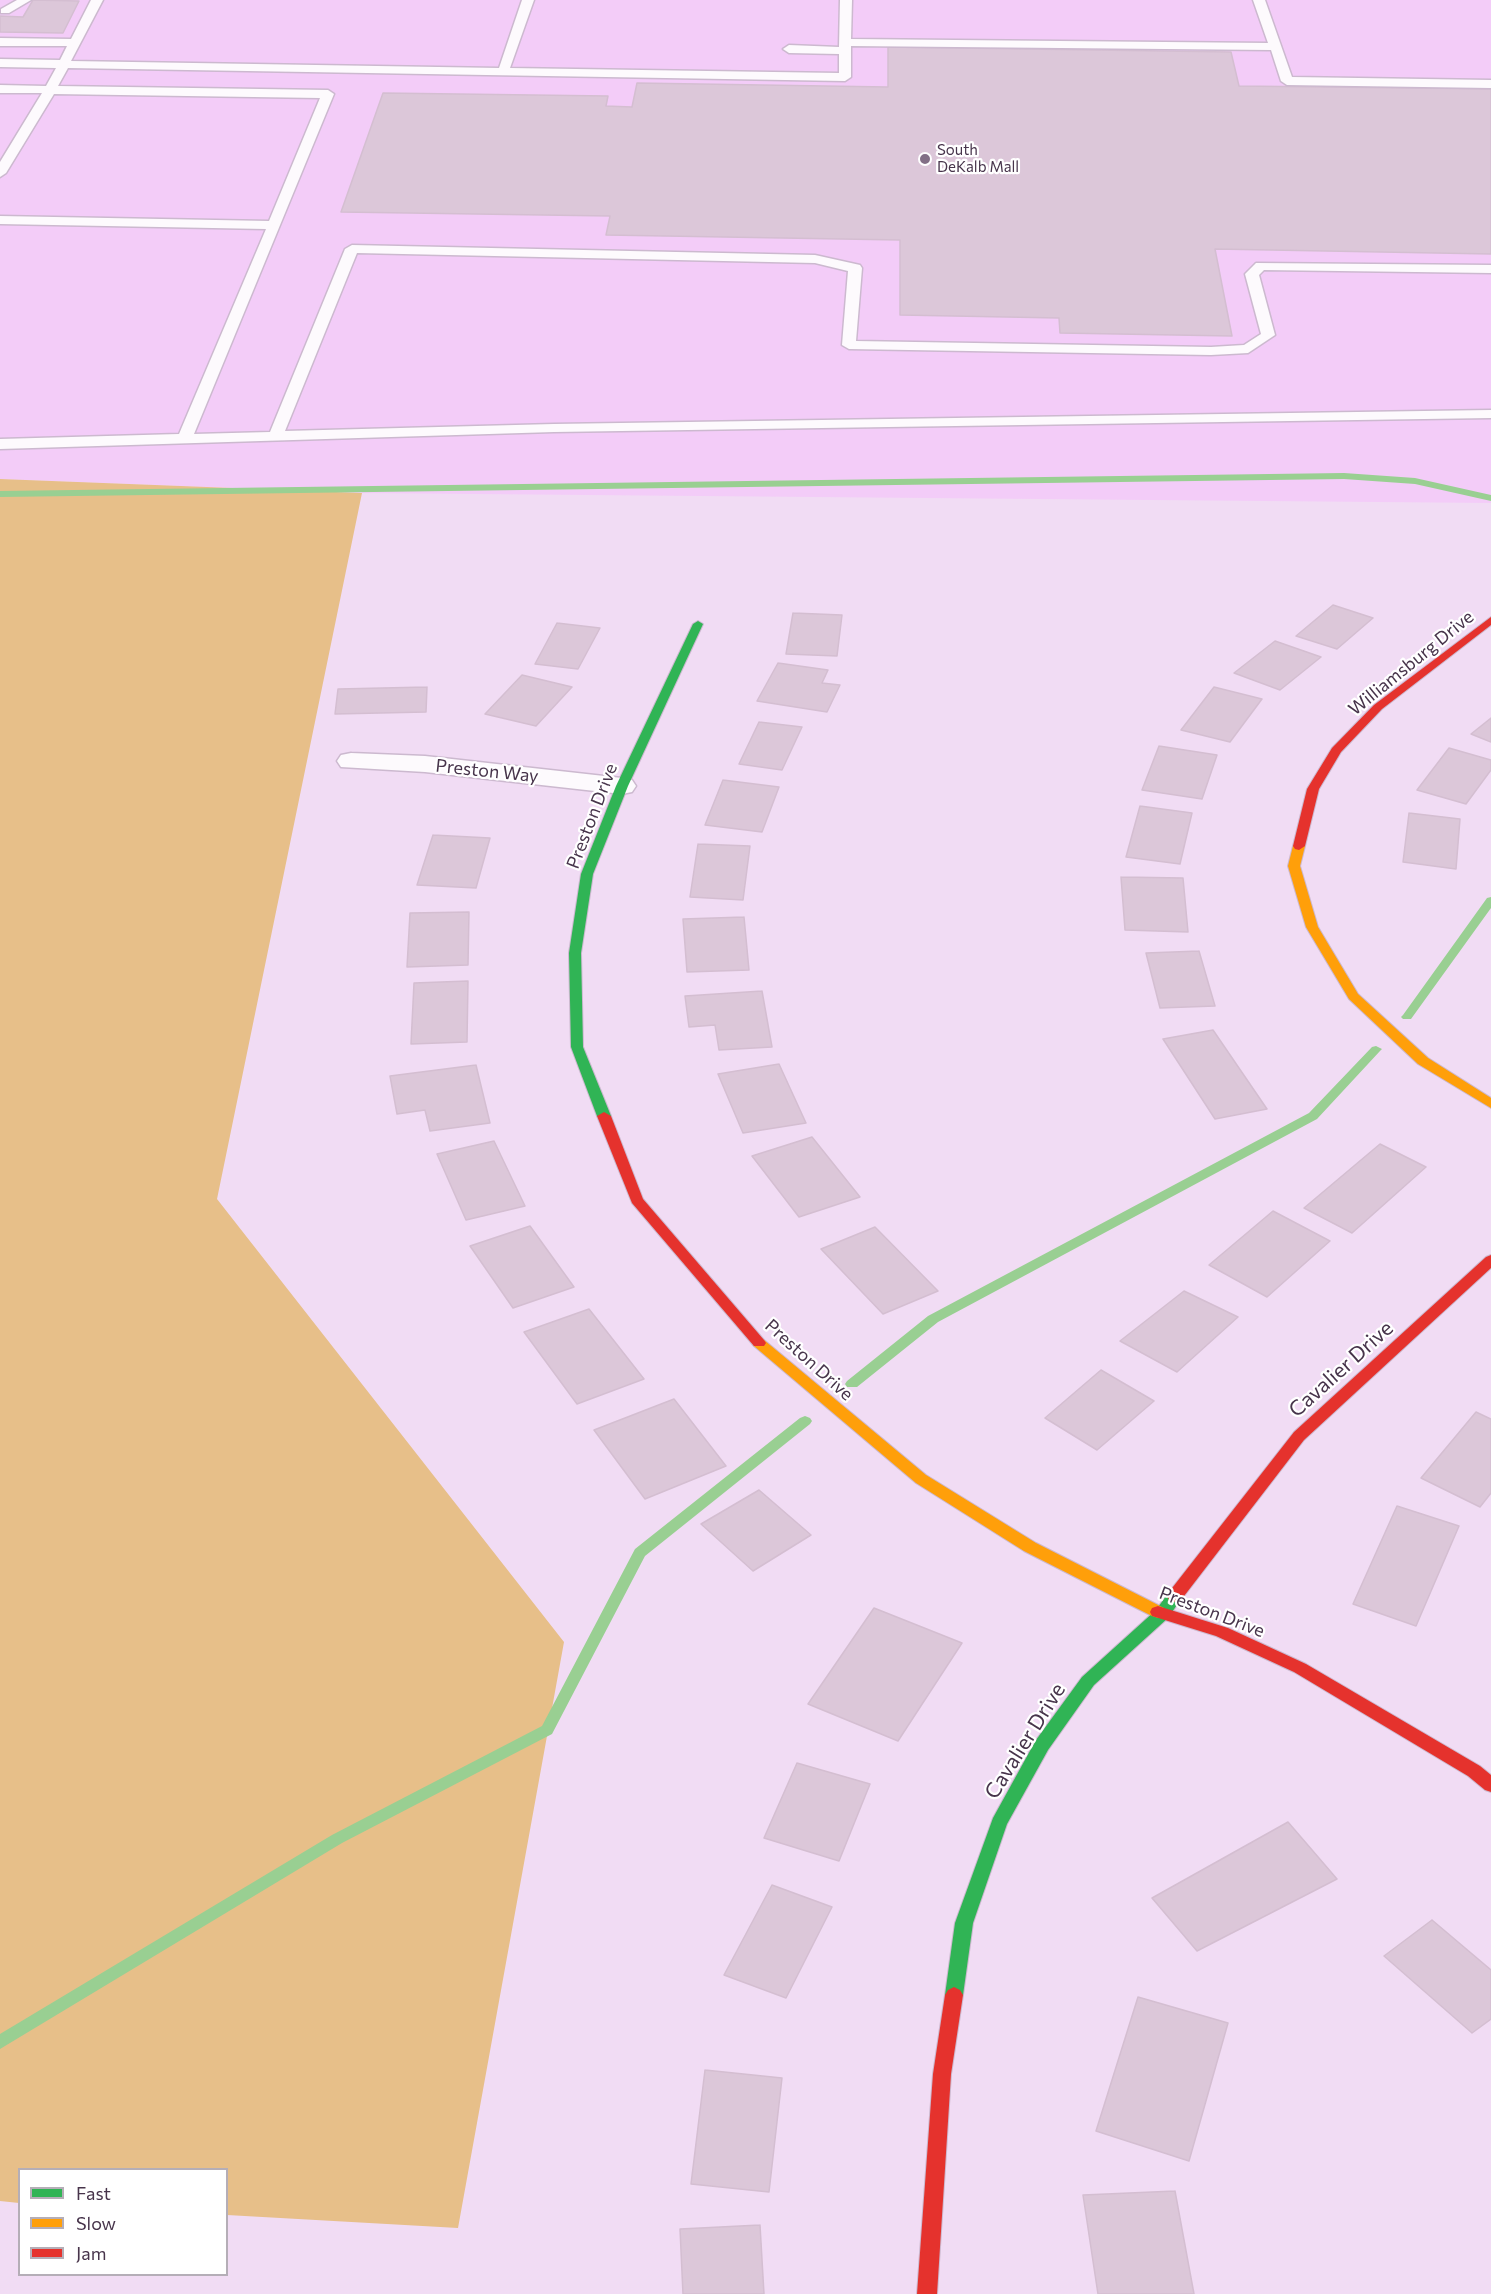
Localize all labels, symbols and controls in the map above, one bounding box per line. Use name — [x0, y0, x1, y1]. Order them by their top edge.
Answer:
place label: South DeKalb Mall — [937, 141, 1019, 176]
marker: South DeKalb Mall — [918, 152, 932, 166]
street label: Williamsburg Drive — [1344, 606, 1478, 720]
street label: Preston Way — [434, 755, 540, 787]
street label: Preston Drive — [562, 760, 622, 872]
street label: Preston Drive — [761, 1315, 857, 1405]
street label: Cavalier Drive — [1284, 1316, 1398, 1422]
street label: Preston Drive — [1156, 1582, 1268, 1642]
street label: Cavalier Drive — [979, 1679, 1071, 1803]
legend — [18, 2168, 228, 2276]
text: Fast — [76, 2182, 111, 2204]
text: Slow — [76, 2212, 116, 2234]
text: Jam — [76, 2242, 106, 2264]

